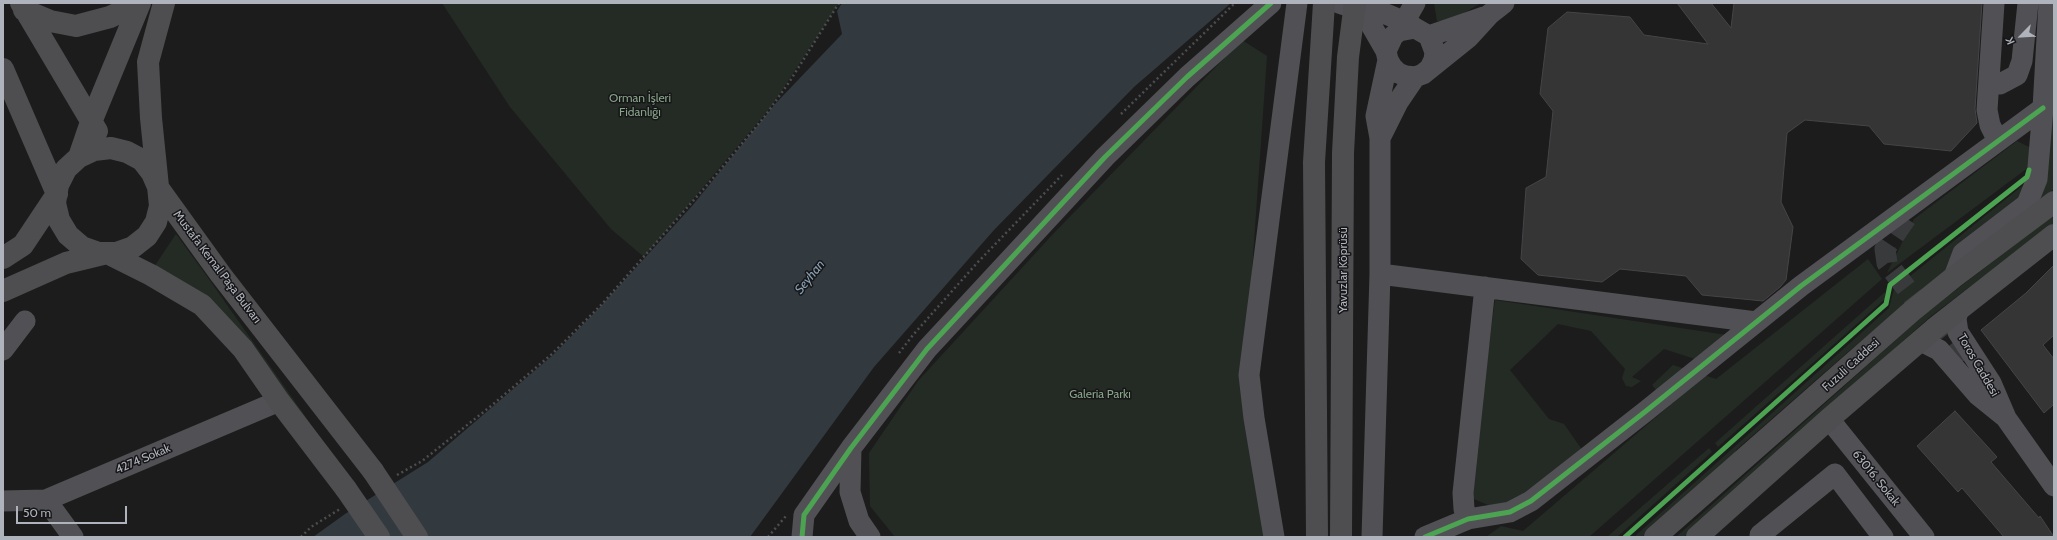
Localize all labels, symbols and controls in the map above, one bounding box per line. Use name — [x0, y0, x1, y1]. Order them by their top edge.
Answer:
north arrow — [2001, 16, 2041, 56]
text: K — [2002, 35, 2018, 47]
park label: Orman İşleri Fidanlığı — [609, 91, 671, 119]
street label: Mustafa Kemal Paşa Bulvarı — [170, 208, 264, 326]
street label: Yavuzlar Köprüsü — [1336, 227, 1350, 313]
water label: Seyhan — [792, 257, 828, 297]
street label: Toros Caddesi — [1954, 331, 2002, 399]
street label: Fuzuli Caddesi — [1819, 335, 1883, 395]
park label: Galeria Parkı — [1069, 387, 1131, 401]
street label: 4274 Sokak — [113, 441, 173, 477]
street label: 63016. Sokak — [1849, 447, 1903, 509]
scale bar — [18, 498, 129, 524]
text: 50 m — [23, 505, 51, 520]

